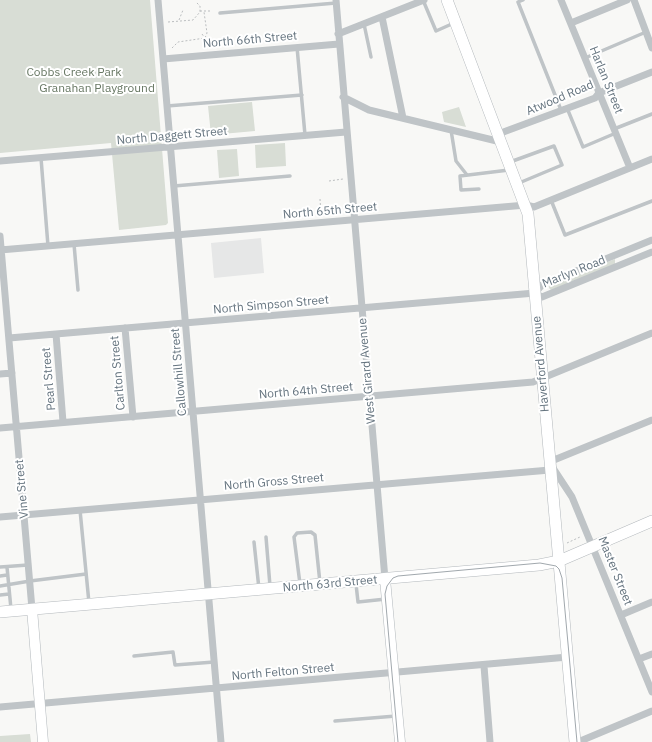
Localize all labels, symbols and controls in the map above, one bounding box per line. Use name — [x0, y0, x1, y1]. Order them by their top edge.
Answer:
street label: North 66th Street — [202, 29, 298, 51]
street label: Harlan Street — [586, 44, 626, 116]
park label: Cobbs Creek Park — [26, 66, 122, 80]
street label: Atwood Road — [524, 77, 596, 119]
park label: Granahan Playground — [39, 82, 155, 96]
street label: North Daggett Street — [116, 124, 228, 148]
street label: North 65th Street — [282, 200, 378, 222]
street label: Marlyn Road — [540, 253, 608, 291]
street label: North Simpson Street — [213, 293, 329, 317]
street label: Haverford Avenue — [530, 315, 552, 413]
street label: West Girard Avenue — [355, 317, 379, 425]
street label: Callowhill Street — [168, 327, 190, 417]
street label: Carlton Street — [108, 335, 128, 411]
street label: Pearl Street — [39, 347, 59, 411]
street label: North 64th Street — [258, 380, 354, 402]
street label: Vine Street — [12, 459, 32, 519]
street label: North Gross Street — [223, 470, 325, 494]
street label: Master Street — [595, 535, 635, 607]
street label: North 63rd Street — [282, 573, 378, 595]
street label: North Felton Street — [231, 660, 335, 684]

